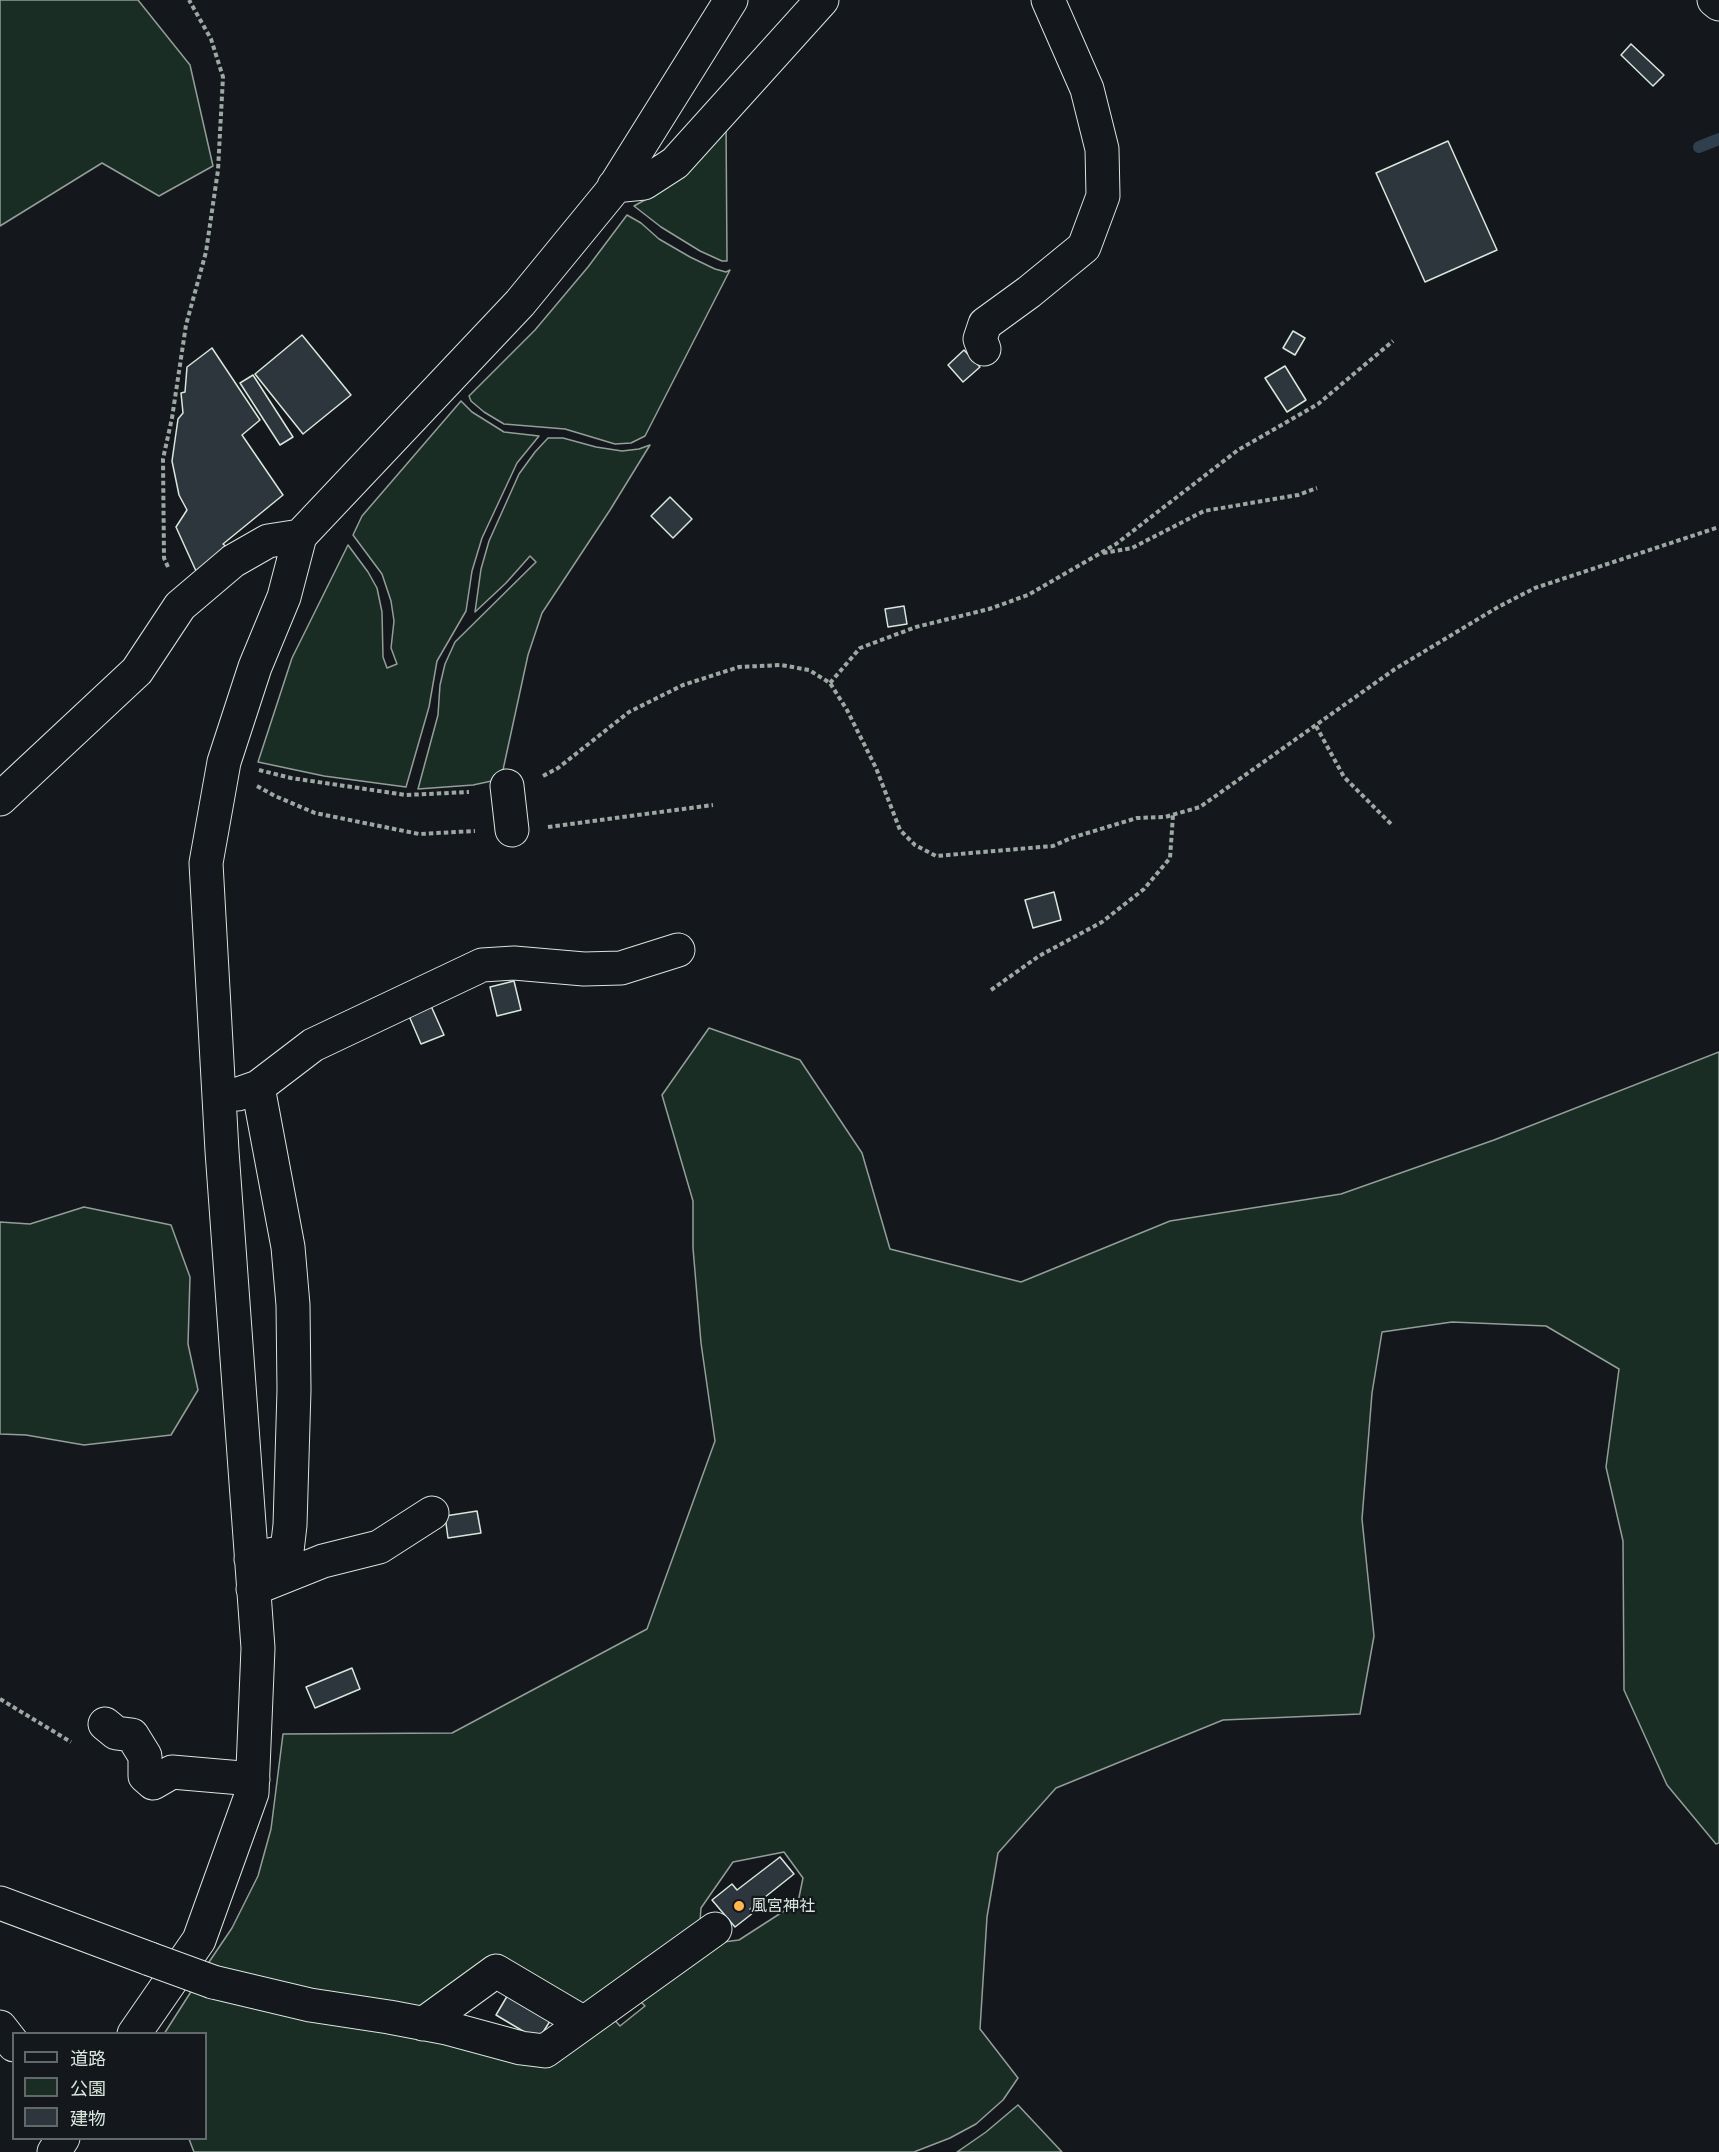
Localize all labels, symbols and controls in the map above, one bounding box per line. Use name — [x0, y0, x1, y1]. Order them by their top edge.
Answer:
place label: 風宮神社 — [751, 1896, 815, 1916]
marker: 風宮神社 — [732, 1899, 746, 1913]
legend — [12, 2032, 207, 2140]
text: 道路 — [70, 2046, 106, 2070]
text: 公園 — [70, 2076, 106, 2100]
text: 建物 — [70, 2106, 106, 2130]

